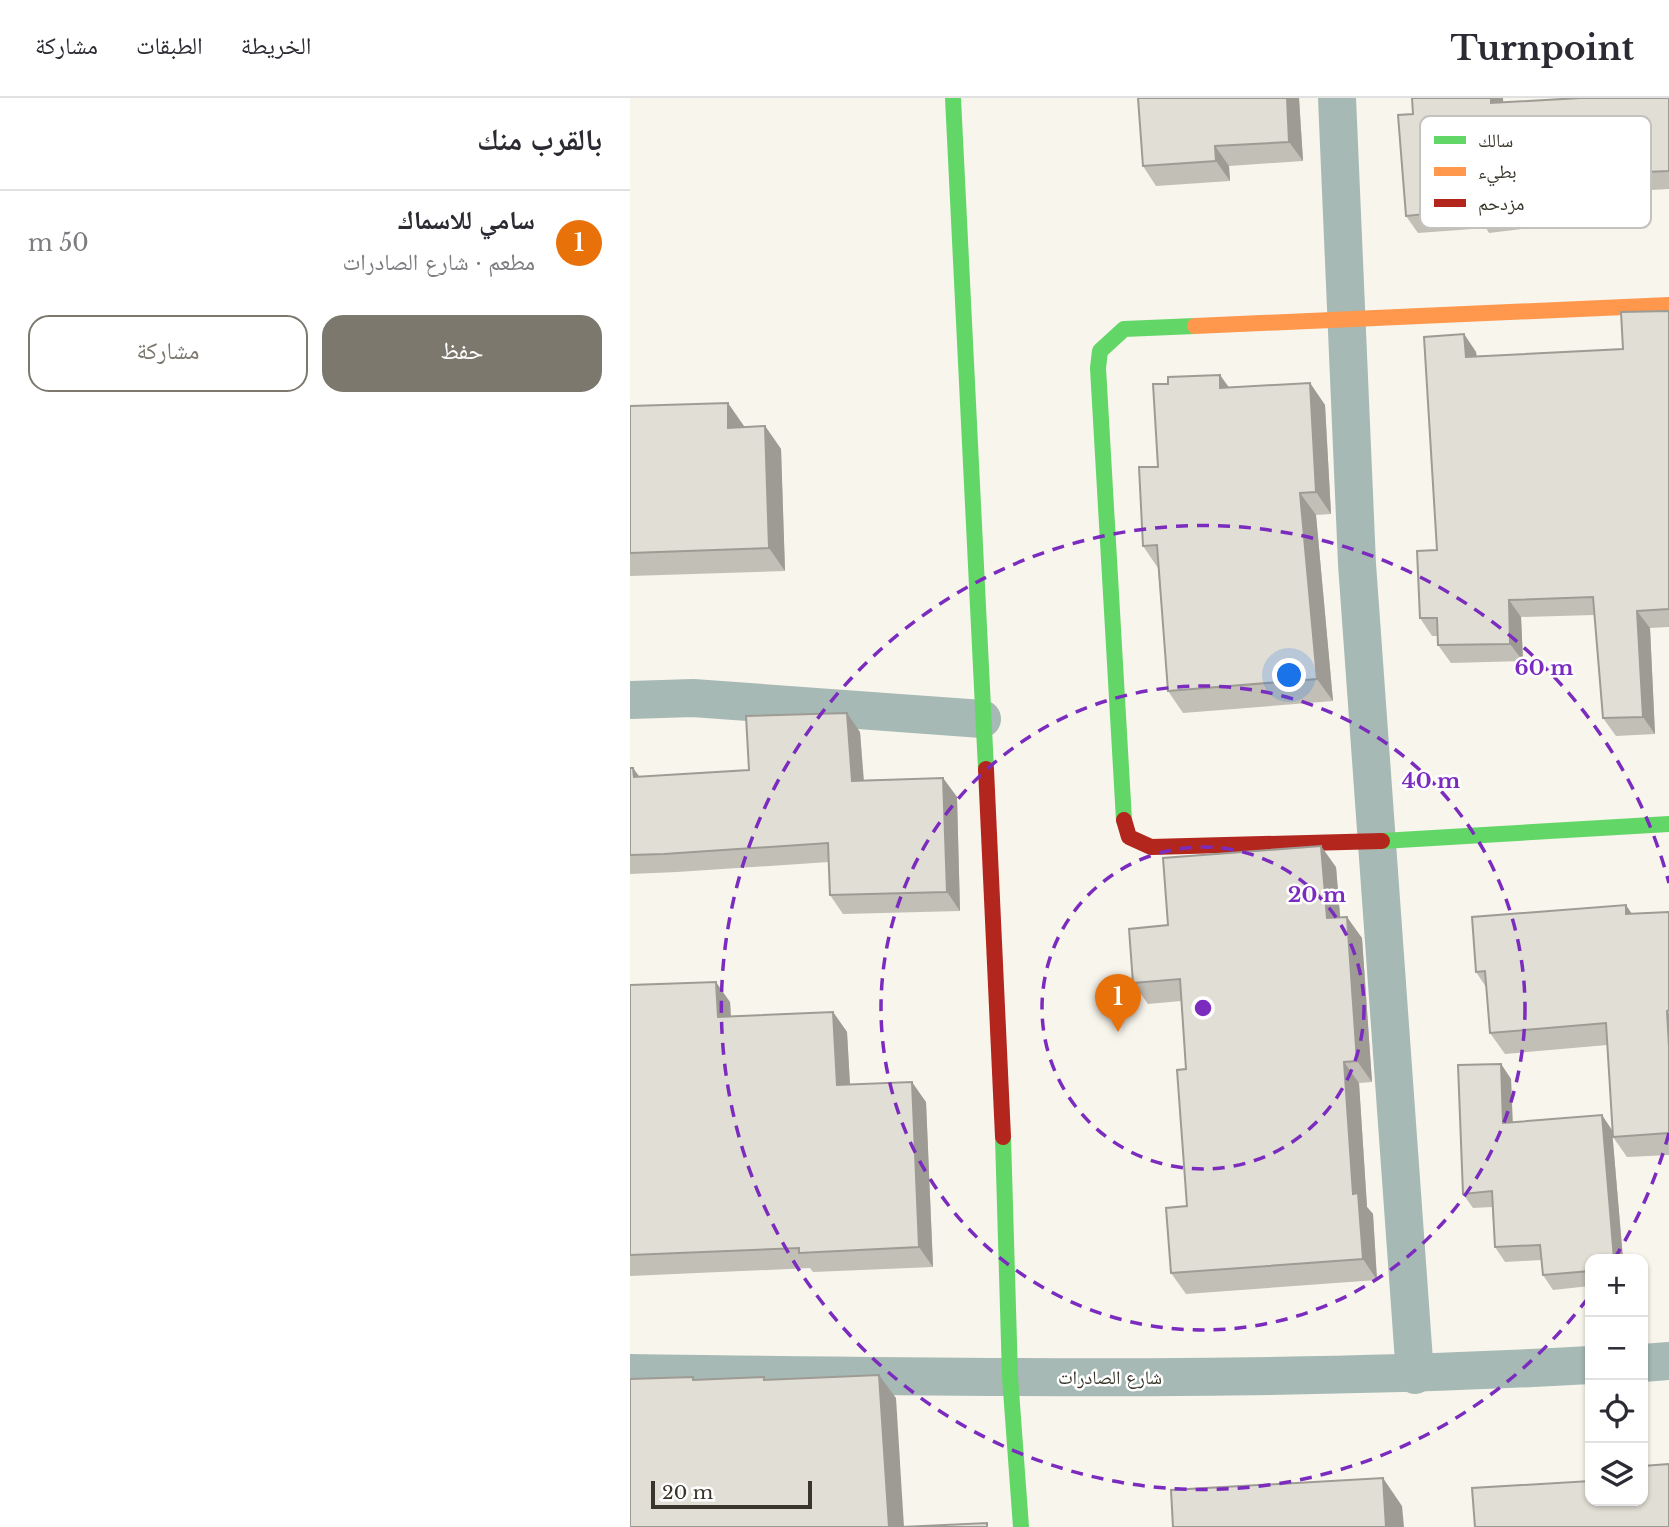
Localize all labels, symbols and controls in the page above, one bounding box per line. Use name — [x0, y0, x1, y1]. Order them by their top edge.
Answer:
text: Turnpoint — [1450, 28, 1634, 69]
text: مشاركة — [35, 31, 98, 60]
text: الطبقات — [136, 31, 203, 60]
text: الخريطة — [241, 31, 311, 60]
legend — [1420, 116, 1651, 228]
text: بالقرب منك — [477, 121, 602, 158]
text: سالك — [1478, 129, 1513, 152]
text: بطيء — [1478, 160, 1517, 187]
text: مزدحم — [1478, 192, 1524, 216]
text: سامي للاسماك — [398, 204, 535, 236]
text: 50 m — [28, 229, 89, 257]
text: 1 — [574, 229, 584, 257]
text: مطعم · شارع الصادرات — [343, 248, 535, 276]
button: مشاركة — [28, 315, 308, 392]
button: حفظ — [322, 315, 602, 392]
text: 60 m — [1515, 655, 1573, 681]
your location — [1272, 658, 1306, 692]
text: 40 m — [1402, 768, 1460, 794]
text: 20 m — [1288, 882, 1346, 908]
pin: 1 — [1095, 974, 1141, 1032]
centre of rings — [1191, 996, 1215, 1020]
map controls — [1585, 1254, 1648, 1506]
button: + — [1585, 1254, 1648, 1317]
button: − — [1585, 1317, 1648, 1380]
street label: شارع الصادرات — [1058, 1366, 1162, 1389]
button: locate — [1585, 1380, 1648, 1443]
button: layers — [1585, 1443, 1648, 1506]
scale bar — [651, 1478, 812, 1510]
text: 20 m — [662, 1481, 713, 1504]

